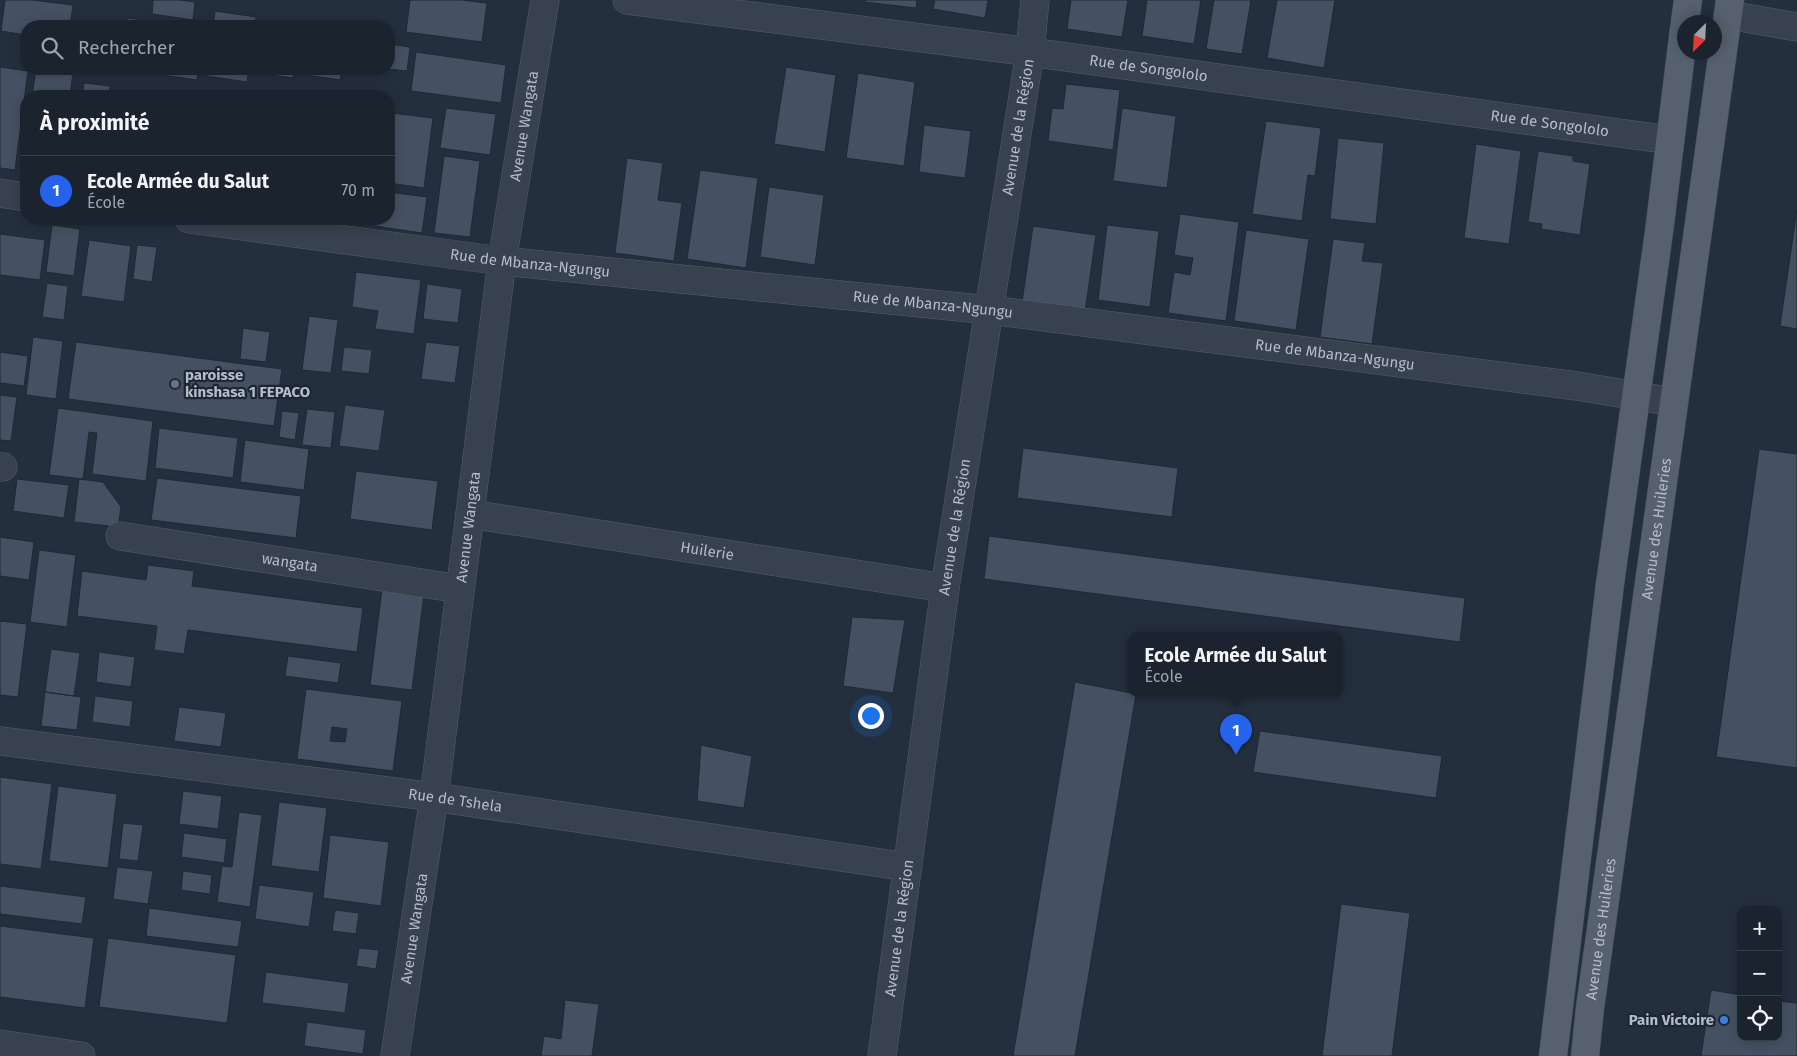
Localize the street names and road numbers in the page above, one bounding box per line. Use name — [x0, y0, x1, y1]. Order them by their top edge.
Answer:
street label: Rue de Songololo — [1088, 51, 1209, 85]
street label: Avenue de la Région — [998, 57, 1038, 197]
street label: Avenue Wangata — [506, 69, 542, 183]
street label: Rue de Songololo — [1489, 106, 1610, 141]
street label: Rue de Mbanza-Ngungu — [449, 245, 611, 281]
street label: Rue de Mbanza-Ngungu — [852, 287, 1014, 322]
street label: Rue de Mbanza-Ngungu — [1254, 335, 1416, 374]
street label: Avenue de la Région — [935, 457, 974, 596]
street label: Avenue des Huileries — [1638, 457, 1675, 601]
street label: Avenue Wangata — [452, 470, 484, 584]
street label: Huilerie — [679, 538, 735, 564]
street label: wangata — [261, 549, 319, 576]
street label: Rue de Tshela — [407, 785, 503, 816]
street label: Avenue des Huileries — [1582, 857, 1620, 1001]
street label: Avenue de la Région — [881, 859, 917, 998]
street label: Avenue Wangata — [397, 872, 431, 985]

